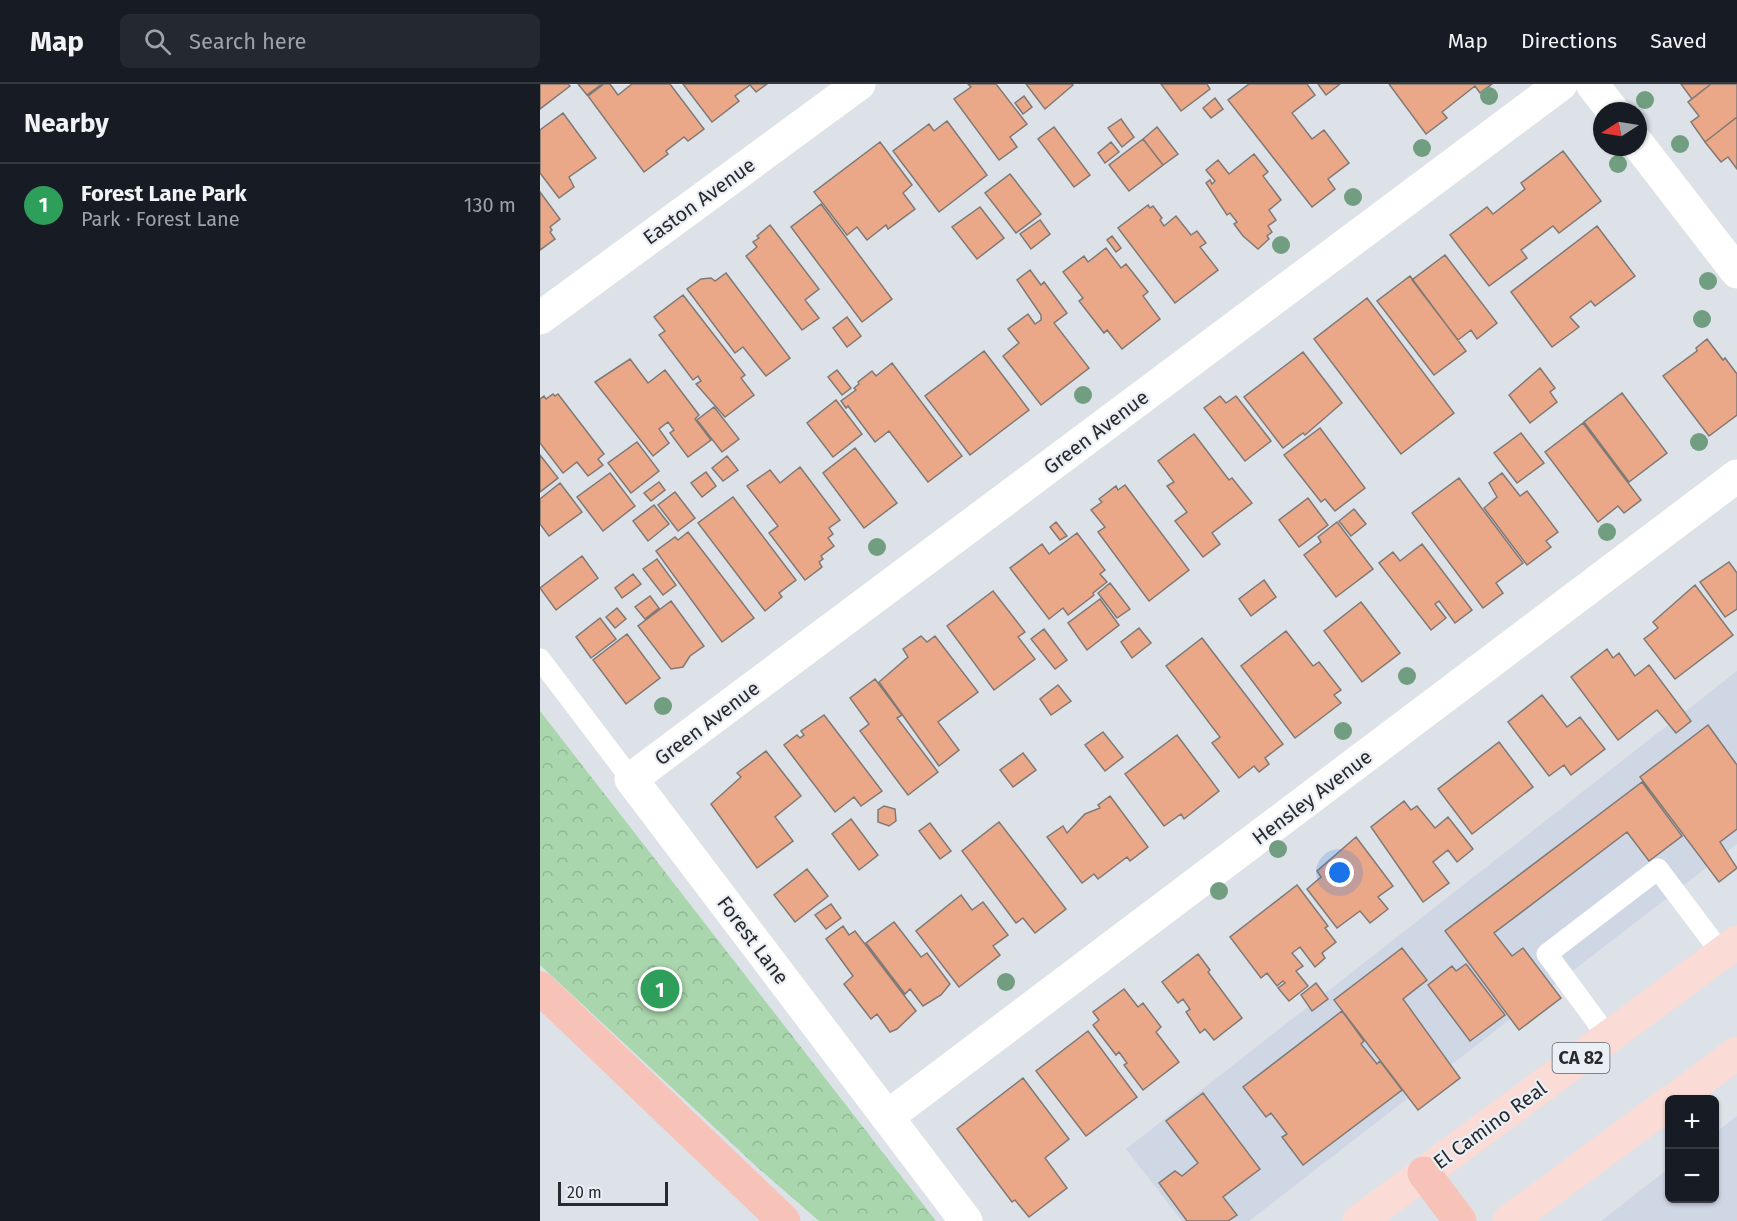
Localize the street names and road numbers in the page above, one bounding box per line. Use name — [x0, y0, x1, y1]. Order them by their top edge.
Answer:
street label: Easton Avenue — [638, 152, 760, 250]
street label: Green Avenue — [1039, 385, 1153, 479]
street label: Green Avenue — [650, 676, 764, 770]
street label: Hensley Avenue — [1247, 744, 1377, 850]
street label: Forest Lane — [712, 891, 794, 989]
road number: CA 82 — [1552, 1043, 1610, 1073]
street label: El Camino Real — [1429, 1076, 1551, 1174]

